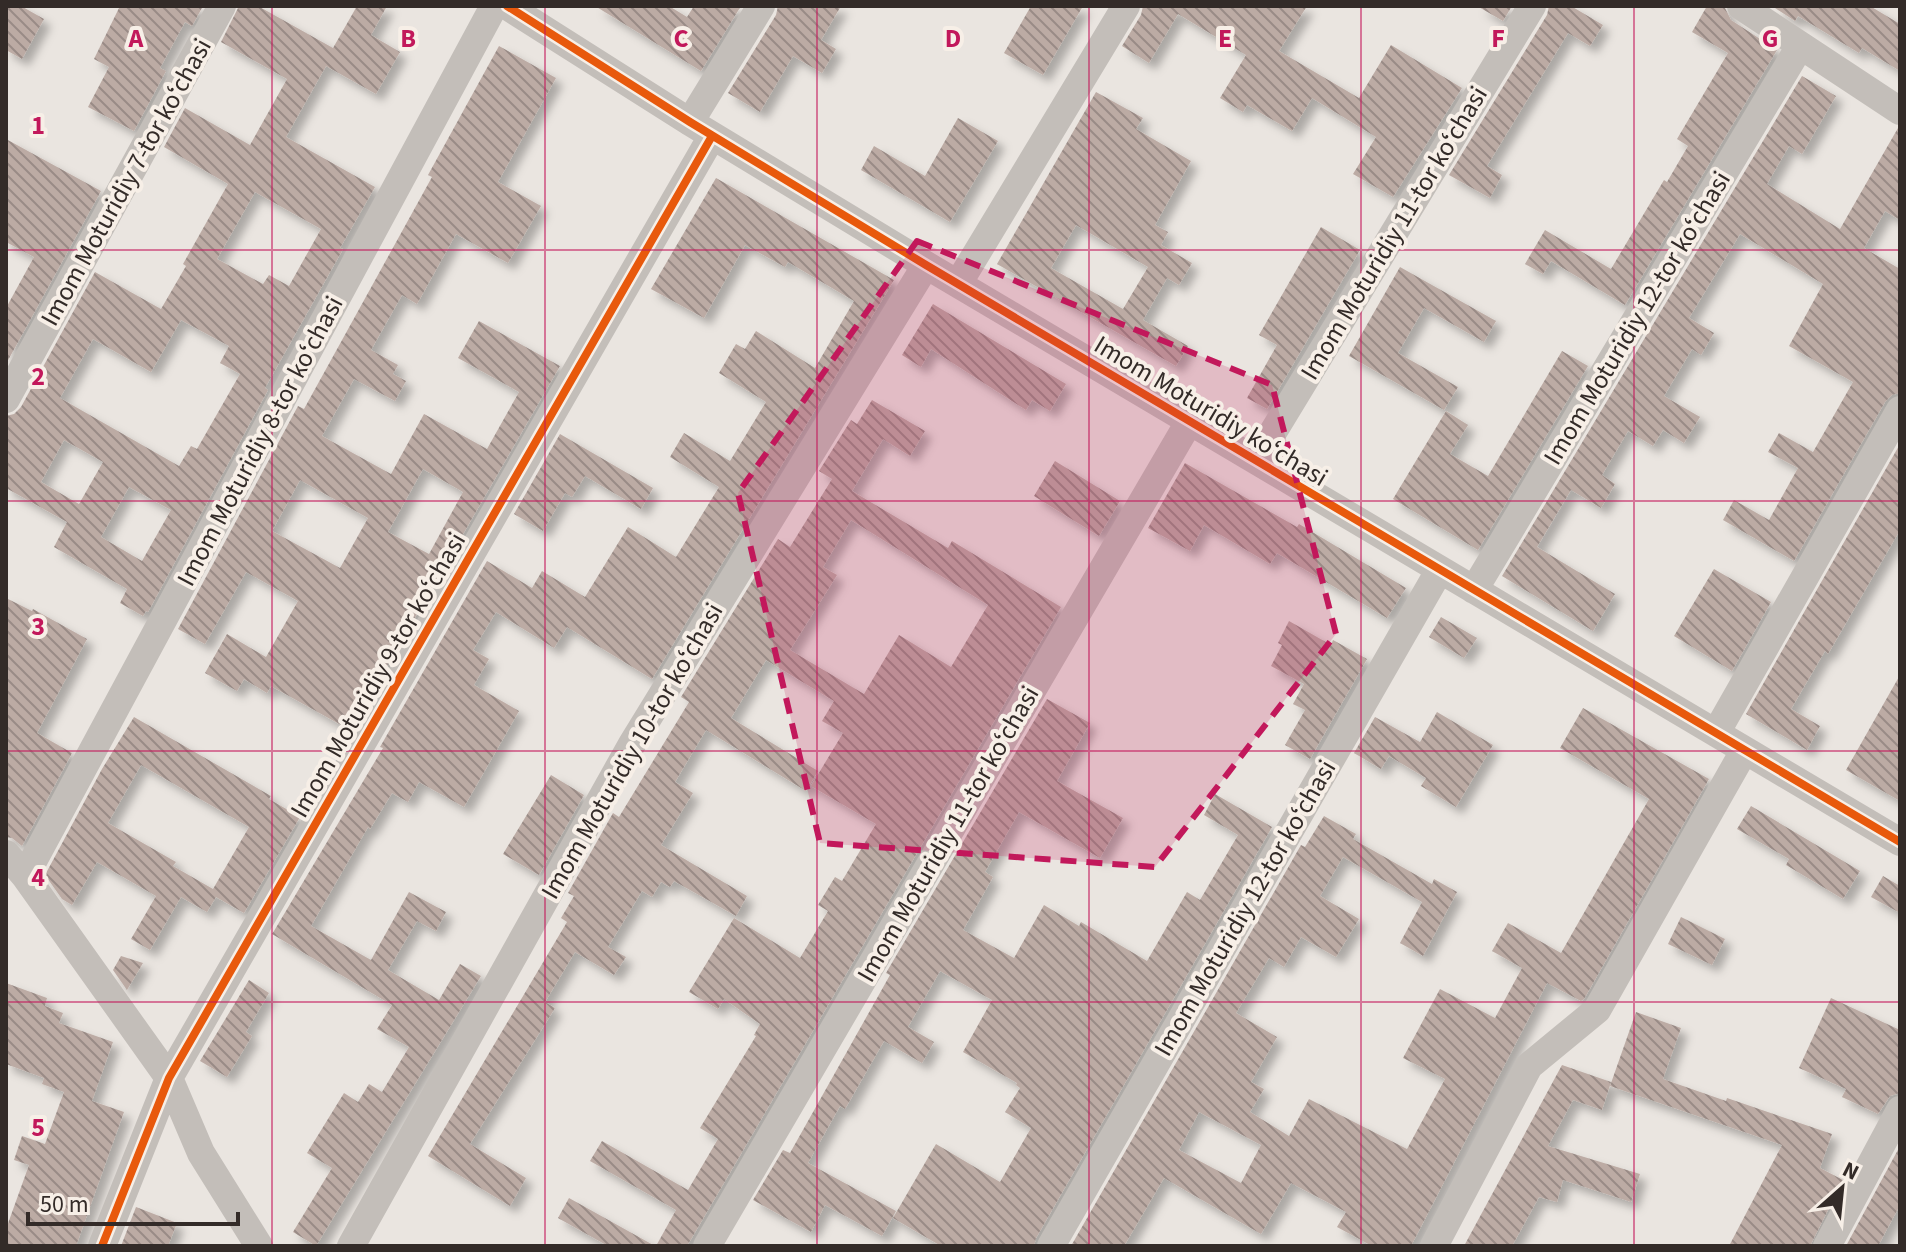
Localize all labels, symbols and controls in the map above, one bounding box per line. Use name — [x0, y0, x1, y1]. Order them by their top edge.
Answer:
text: A — [128, 20, 145, 57]
text: B — [400, 20, 416, 57]
text: C — [673, 20, 689, 57]
text: D — [945, 20, 961, 57]
text: E — [1218, 20, 1232, 57]
text: F — [1491, 20, 1505, 57]
text: G — [1762, 20, 1778, 57]
street label: Imom Moturidiy 7-tor koʻchasi — [31, 31, 221, 333]
street label: Imom Moturidiy 11-tor koʻchasi — [1291, 79, 1497, 387]
text: 1 — [31, 107, 45, 144]
street label: Imom Moturidiy 12-tor koʻchasi — [1534, 164, 1740, 472]
street label: Imom Moturidiy 8-tor koʻchasi — [168, 289, 352, 593]
street label: Imom Moturidiy koʻchasi — [1087, 326, 1335, 496]
text: 2 — [31, 358, 45, 395]
street label: Imom Moturidiy 9-tor koʻchasi — [281, 526, 475, 824]
street label: Imom Moturidiy 10-tor koʻchasi — [532, 596, 732, 906]
text: 3 — [31, 608, 45, 645]
street label: Imom Moturidiy 11-tor koʻchasi — [848, 679, 1048, 989]
street label: Imom Moturidiy 12-tor koʻchasi — [1145, 753, 1345, 1063]
text: 4 — [31, 859, 45, 896]
text: 5 — [31, 1109, 45, 1146]
north arrow — [1802, 1148, 1882, 1228]
text: N — [1837, 1153, 1864, 1189]
scale bar — [28, 1176, 238, 1226]
text: 50 m — [40, 1187, 89, 1222]

